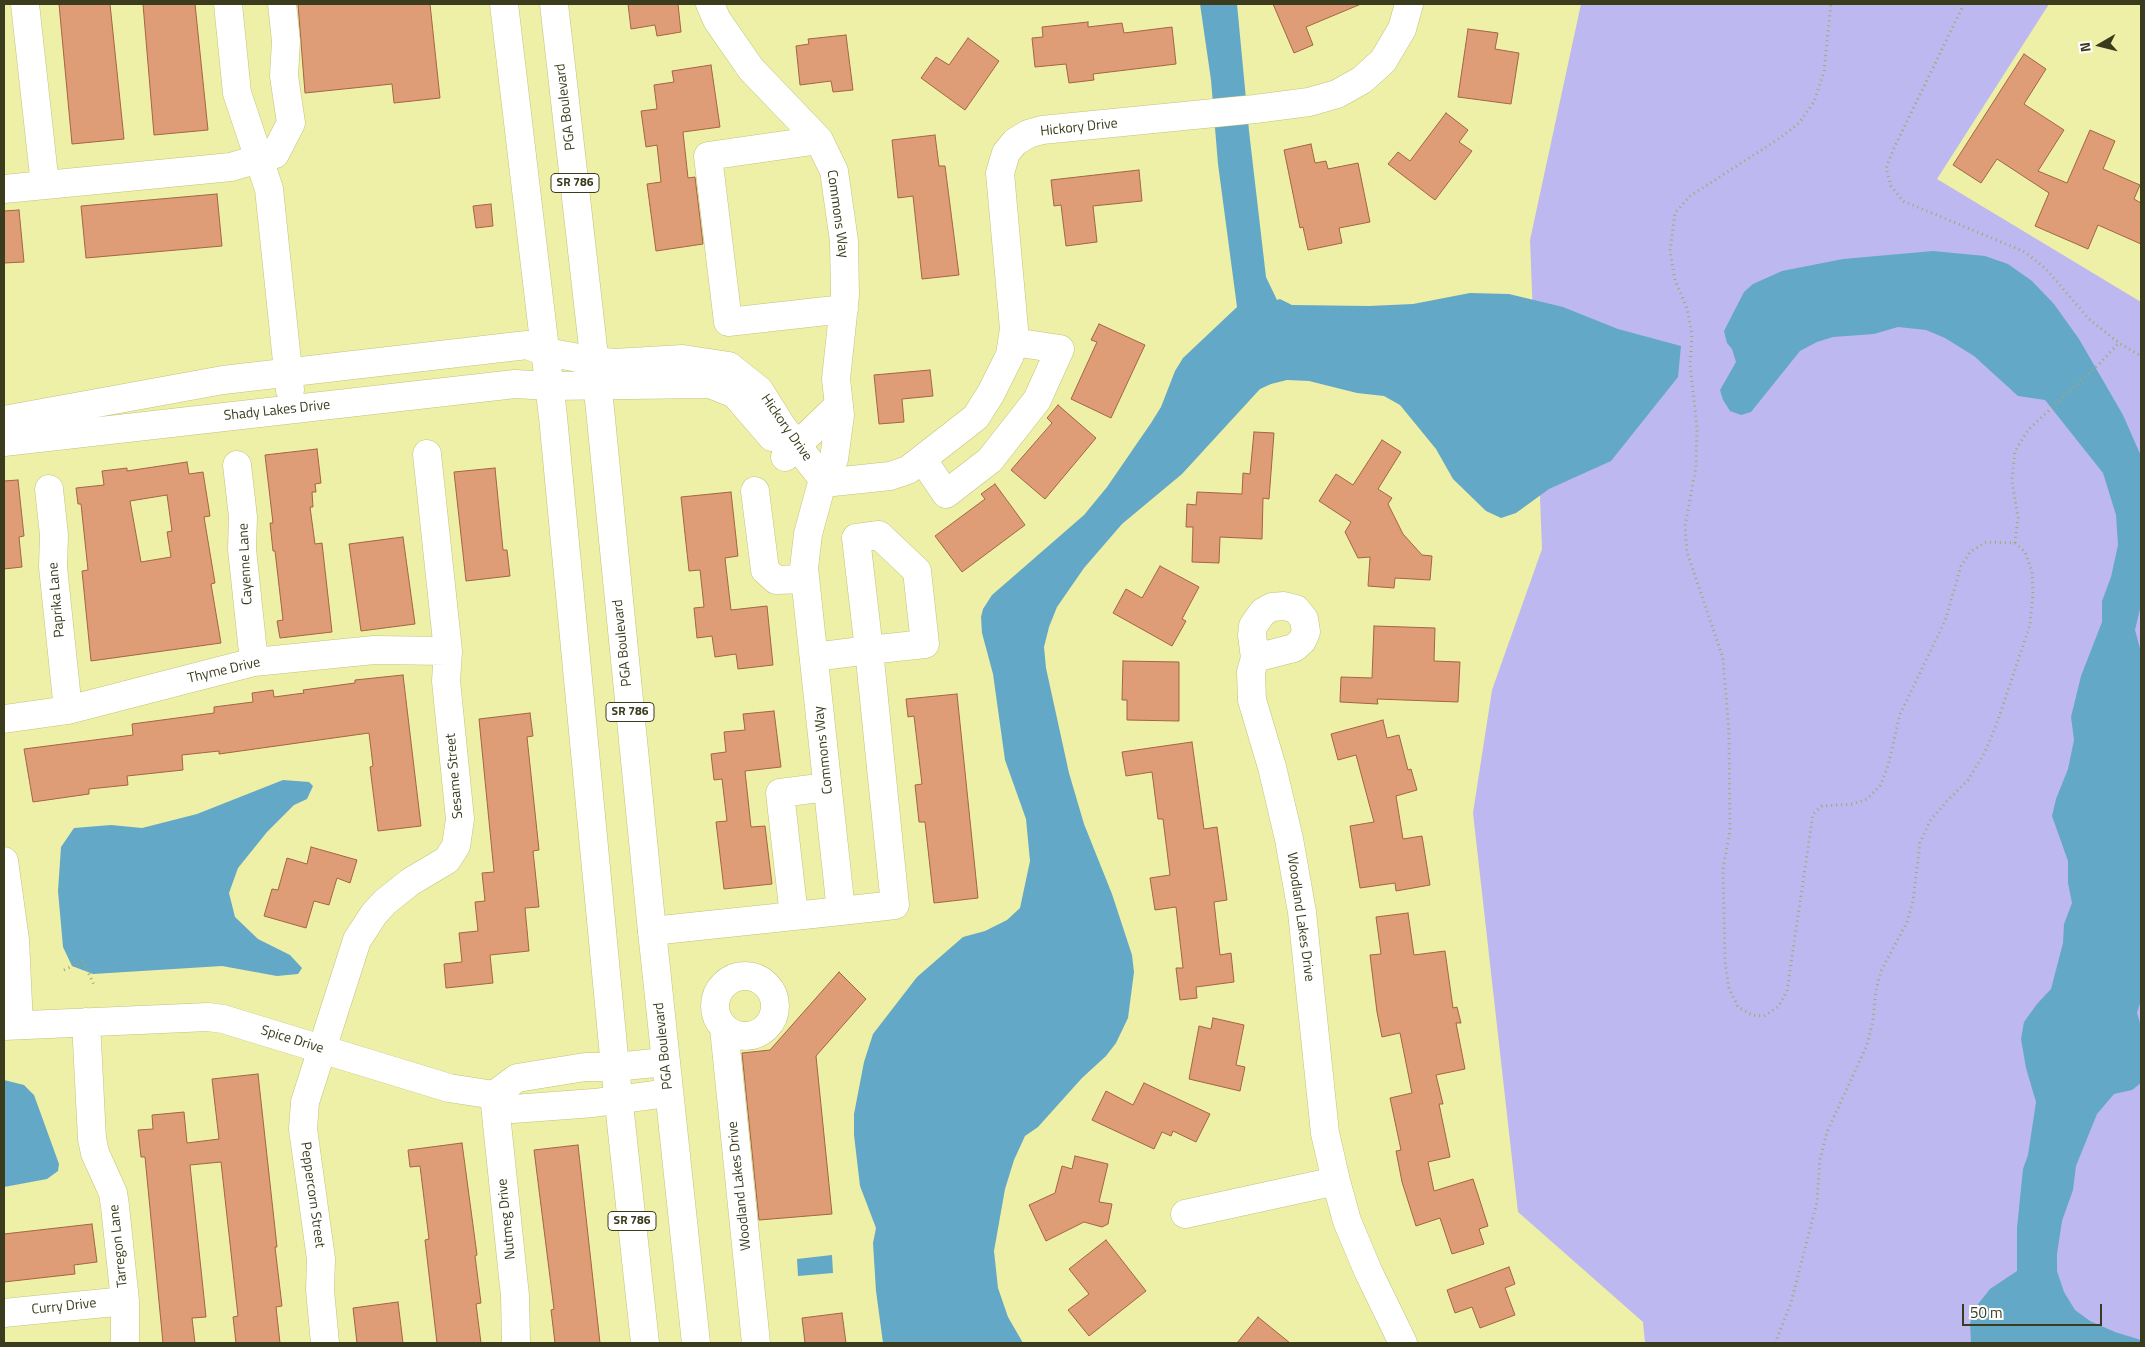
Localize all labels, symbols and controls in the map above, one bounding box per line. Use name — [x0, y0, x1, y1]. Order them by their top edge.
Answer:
north arrow — [2075, 20, 2125, 70]
text: N — [2074, 41, 2096, 53]
street label: PGA Boulevard — [552, 62, 580, 152]
street label: Hickory Drive — [1039, 116, 1119, 140]
street label: Commons Way — [823, 169, 851, 259]
road number: SR 786 — [551, 174, 599, 192]
street label: Hickory Drive — [757, 391, 815, 465]
street label: Shady Lakes Drive — [223, 397, 331, 425]
street label: Cayenne Lane — [235, 523, 257, 605]
street label: Paprika Lane — [45, 562, 69, 638]
street label: PGA Boulevard — [610, 599, 636, 687]
street label: Thyme Drive — [186, 654, 262, 688]
road number: SR 786 — [606, 702, 654, 722]
street label: Commons Way — [811, 705, 837, 795]
street label: Sesame Street — [443, 732, 467, 820]
street label: Woodland Lakes Drive — [1283, 851, 1317, 983]
street label: PGA Boulevard — [651, 1002, 677, 1090]
street label: Spice Drive — [259, 1022, 325, 1058]
street label: Woodland Lakes Drive — [725, 1120, 755, 1252]
street label: Peppercorn Street — [296, 1141, 328, 1249]
street label: Nutmeg Drive — [494, 1178, 520, 1260]
street label: Tarregon Lane — [106, 1204, 132, 1288]
road number: SR 786 — [608, 1212, 656, 1230]
scale bar — [1965, 1294, 2105, 1326]
street label: Curry Drive — [31, 1295, 97, 1319]
text: 50 m — [1970, 1301, 2003, 1324]

